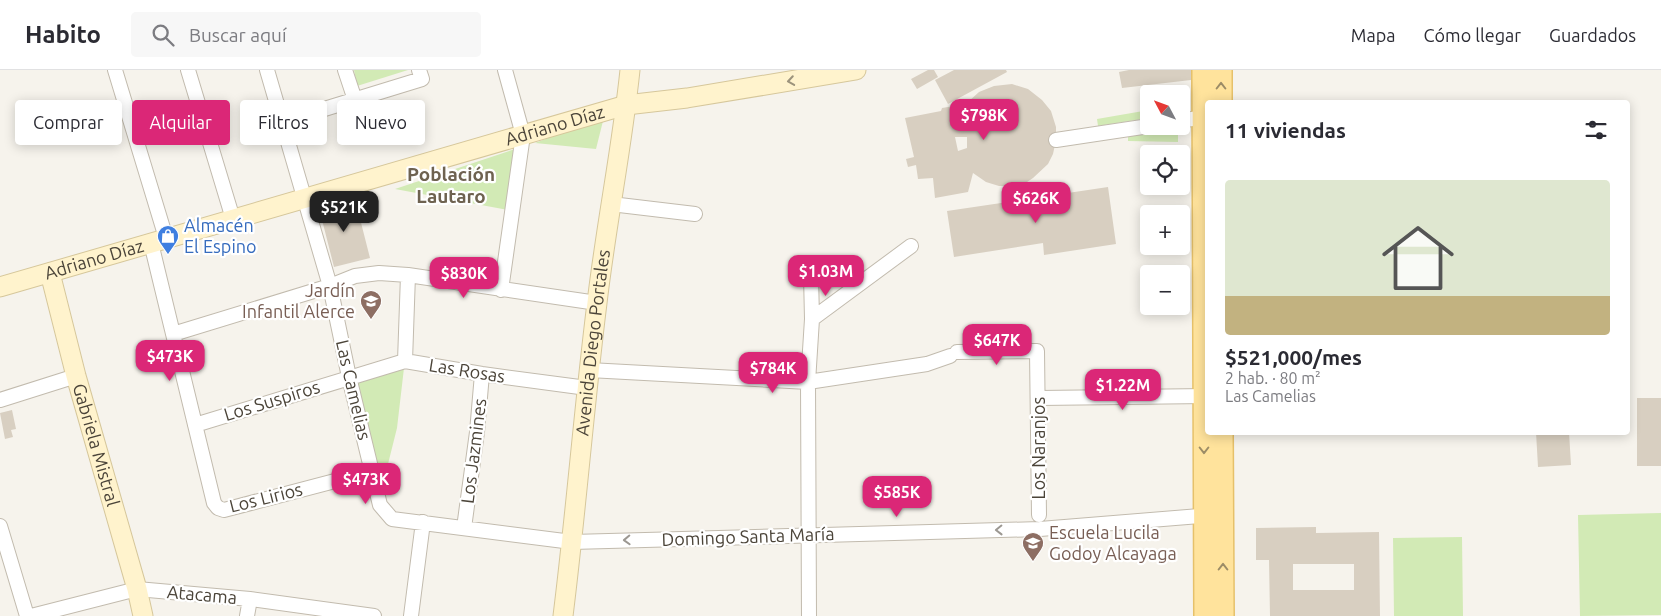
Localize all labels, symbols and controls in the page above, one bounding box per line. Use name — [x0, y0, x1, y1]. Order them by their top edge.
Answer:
search box — [131, 12, 481, 57]
text: Habito — [25, 21, 101, 48]
icon: search — [149, 21, 177, 49]
text: Buscar aquí — [189, 24, 287, 46]
text: Mapa — [1351, 25, 1396, 45]
text: Cómo llegar — [1424, 25, 1521, 45]
text: Guardados — [1549, 25, 1636, 45]
one-way arrow — [787, 75, 795, 85]
one-way arrow — [1216, 82, 1226, 90]
north arrow — [1140, 85, 1190, 135]
map controls — [1140, 85, 1190, 315]
pin: $798K — [949, 98, 1019, 141]
chip: Comprar — [15, 100, 122, 145]
chip: Alquilar — [132, 100, 230, 145]
chip: Filtros — [240, 100, 327, 145]
chip: Nuevo — [337, 100, 425, 145]
street label: Adriano Díaz — [503, 101, 607, 149]
text: $798K — [961, 106, 1007, 124]
icon: filters — [1582, 116, 1610, 144]
text: 11 viviendas — [1225, 118, 1346, 142]
button: locate — [1140, 145, 1190, 195]
district label: Población Lautaro — [407, 163, 495, 207]
pin: $626K — [1001, 182, 1071, 224]
text: $626K — [1013, 189, 1059, 207]
pin: $521K — [309, 190, 379, 233]
text: $521K — [321, 198, 367, 216]
button: + — [1140, 205, 1190, 255]
icon: home — [1373, 213, 1463, 303]
place label: Almacén El Espino — [184, 215, 257, 256]
shop icon: Almacén El Espino — [156, 224, 180, 255]
street label: Adriano Díaz — [42, 235, 146, 283]
street label: Avenida Diego Portales — [571, 248, 613, 437]
pin: $1.03M — [785, 254, 867, 297]
pin: $830K — [429, 256, 499, 299]
text: $1.03M — [799, 262, 853, 280]
text: $830K — [441, 264, 487, 282]
button: − — [1140, 265, 1190, 315]
place label: Jardín Infantil Alerce — [242, 280, 355, 321]
school or university icon: Jardín Infantil Alerce — [359, 289, 383, 320]
pin: $647K — [962, 324, 1032, 366]
text: $647K — [974, 331, 1020, 349]
street label: Las Camelias — [333, 338, 375, 442]
pin: $473K — [135, 340, 205, 382]
text: $521,000/mes — [1225, 345, 1362, 369]
text: $473K — [147, 347, 193, 365]
pin: $784K — [738, 352, 808, 394]
street label: Las Rosas — [428, 354, 507, 386]
text: $784K — [750, 359, 796, 377]
pin: $1.22M — [1082, 368, 1164, 411]
text: 2 hab. · 80 m² — [1225, 369, 1321, 387]
street label: Los Suspiros — [221, 376, 322, 424]
text: $1.22M — [1096, 376, 1150, 394]
street label: Gabriela Mistral — [70, 381, 124, 509]
text: Las Camelias — [1225, 387, 1316, 405]
street label: Los Naranjos — [1028, 396, 1048, 499]
street label: Los Jazmines — [457, 397, 489, 505]
one-way arrow — [1199, 446, 1209, 454]
pin: $473K — [331, 462, 401, 505]
text: $473K — [343, 470, 389, 488]
pin: $585K — [862, 476, 932, 518]
street label: Los Lirios — [227, 478, 305, 516]
text: $585K — [874, 483, 920, 501]
place label: Escuela Lucila Godoy Alcayaga — [1049, 522, 1177, 563]
street label: Domingo Santa María — [661, 523, 835, 549]
one-way arrow — [995, 525, 1003, 536]
school or university icon: Escuela Lucila Godoy Alcayaga — [1021, 531, 1045, 562]
one-way arrow — [623, 535, 630, 545]
one-way arrow — [1218, 563, 1228, 571]
street label: Atacama — [166, 581, 238, 607]

